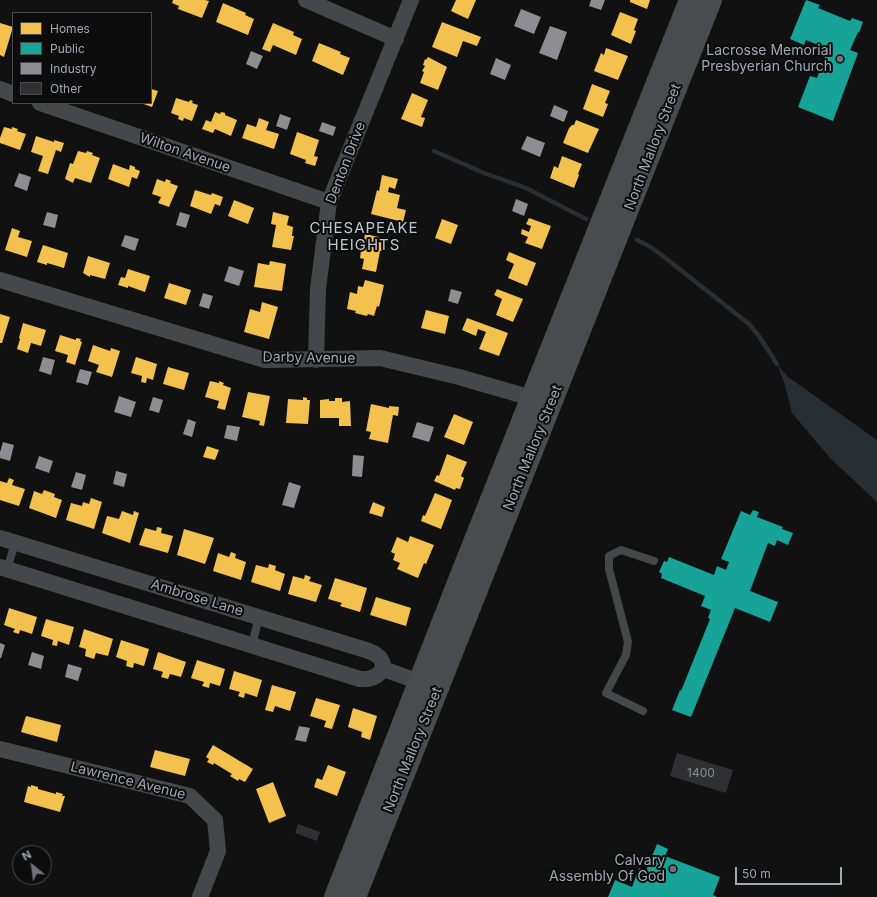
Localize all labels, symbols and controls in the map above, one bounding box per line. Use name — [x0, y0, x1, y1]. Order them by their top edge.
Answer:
legend — [12, 12, 152, 104]
text: Homes — [50, 21, 90, 36]
text: Public — [50, 41, 85, 56]
place label: Lacrosse Memorial Presbyerian Church — [701, 43, 832, 76]
marker: Lacrosse Memorial Presbyerian Church — [835, 54, 845, 64]
text: Industry — [50, 61, 96, 76]
text: Other — [50, 81, 82, 96]
street label: North Mallory Street — [621, 82, 685, 212]
street label: Denton Drive — [323, 120, 369, 206]
street label: Wilton Avenue — [137, 130, 233, 176]
district label: CHESAPEAKE HEIGHTS — [309, 219, 419, 254]
street label: Darby Avenue — [262, 349, 356, 367]
street label: North Mallory Street — [500, 383, 566, 513]
street label: Ambrose Lane — [149, 576, 245, 620]
street label: North Mallory Street — [380, 685, 446, 815]
street label: Lawrence Avenue — [69, 759, 187, 803]
house number: 1400 — [687, 766, 715, 780]
north arrow — [12, 845, 52, 885]
text: N — [20, 847, 34, 864]
place label: Calvary Assembly Of God — [549, 853, 665, 886]
scale bar — [737, 859, 844, 885]
marker: Calvary Assembly Of God — [668, 864, 678, 874]
text: 50 m — [742, 866, 771, 881]

